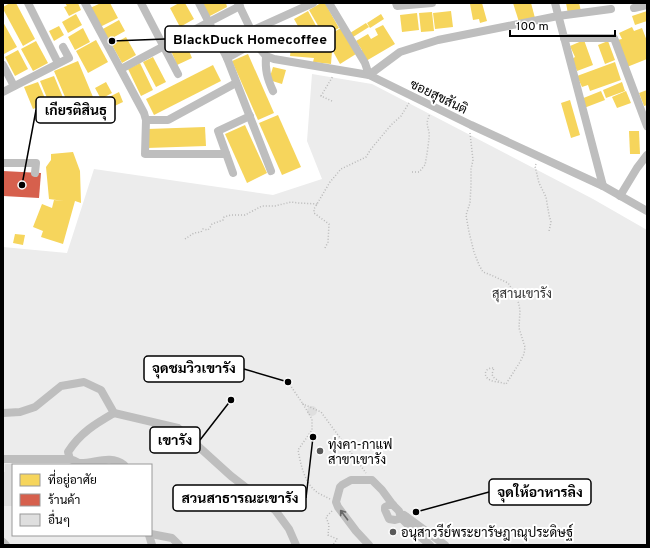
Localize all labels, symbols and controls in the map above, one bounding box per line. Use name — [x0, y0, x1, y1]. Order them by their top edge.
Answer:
scale bar — [510, 12, 615, 38]
text: 100 m — [516, 19, 549, 35]
callout: BlackDuck Homecoffee — [165, 26, 335, 52]
text: BlackDuck Homecoffee — [173, 32, 327, 49]
street label: ซอยสุขสันติ — [407, 75, 470, 119]
callout: เกียรติสินธุ — [36, 97, 115, 123]
text: เกียรติสินธุ — [45, 101, 107, 121]
park label: สุสานเขารัง — [492, 286, 552, 303]
callout: จุดชมวิวเขารัง — [144, 356, 244, 382]
text: จุดชมวิวเขารัง — [152, 360, 236, 379]
callout: เขารัง — [150, 427, 200, 453]
text: เขารัง — [158, 433, 192, 450]
place label: ทุ่งคา-กาแฟ สาขาเขารัง — [328, 437, 392, 469]
marker: ทุ่งคา-กาแฟ สาขาเขารัง — [315, 446, 325, 456]
legend — [12, 464, 152, 536]
text: ที่อยู่อาศัย — [48, 469, 97, 489]
callout: จุดให้อาหารลิง — [489, 479, 591, 505]
text: จุดให้อาหารลิง — [497, 483, 583, 503]
callout: สวนสาธารณะเขารัง — [173, 485, 306, 511]
text: สวนสาธารณะเขารัง — [181, 491, 299, 508]
text: ร้านค้า — [48, 493, 80, 509]
text: อื่นๆ — [48, 509, 70, 529]
one-way arrow — [340, 510, 348, 521]
place label: อนุสาวรีย์พระยารัษฎาณุประดิษฐ์ — [401, 523, 573, 542]
marker: อนุสาวรีย์พระยารัษฎาณุประดิษฐ์ — [388, 527, 398, 537]

